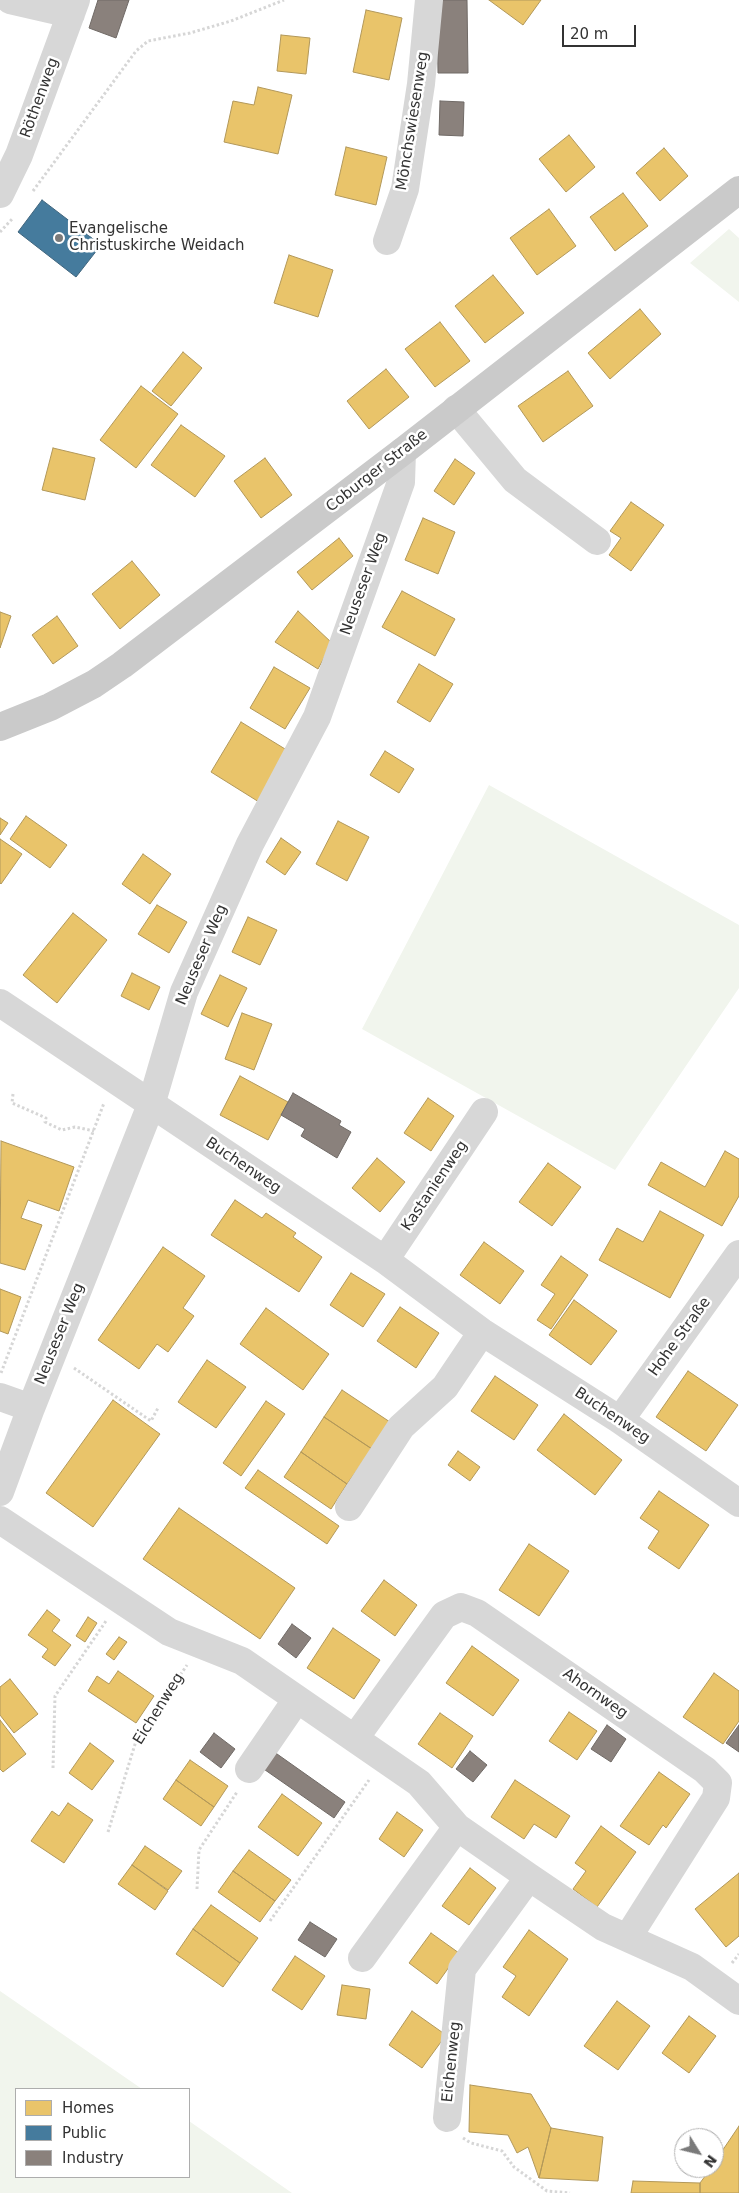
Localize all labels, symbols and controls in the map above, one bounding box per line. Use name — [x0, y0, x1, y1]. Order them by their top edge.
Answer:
scale bar — [564, 15, 638, 47]
text: 20 m — [570, 25, 608, 43]
street label: Mönchswiesenweg — [393, 50, 433, 192]
street label: Röthenweg — [17, 55, 63, 141]
place label: Evangelische Christuskirche Weidach — [69, 220, 245, 255]
marker: Evangelische Christuskirche Weidach — [53, 232, 65, 244]
street label: Coburger Straße — [323, 426, 431, 516]
street label: Neuseser Weg — [337, 530, 391, 638]
street label: Neuseser Weg — [173, 902, 231, 1008]
street label: Buchenweg — [202, 1134, 284, 1198]
street label: Kastanienweg — [398, 1137, 472, 1235]
street label: Neuseser Weg — [31, 1281, 89, 1387]
street label: Hohe Straße — [645, 1294, 715, 1380]
street label: Buchenweg — [571, 1384, 653, 1448]
street label: Ahornweg — [559, 1665, 631, 1723]
street label: Eichenweg — [130, 1670, 188, 1748]
street label: Eichenweg — [439, 2021, 465, 2103]
legend — [15, 2088, 190, 2178]
text: Homes — [62, 2099, 114, 2117]
text: Public — [62, 2124, 106, 2142]
north arrow — [674, 2128, 724, 2178]
text: Industry — [62, 2149, 124, 2167]
text: N — [700, 2152, 720, 2171]

